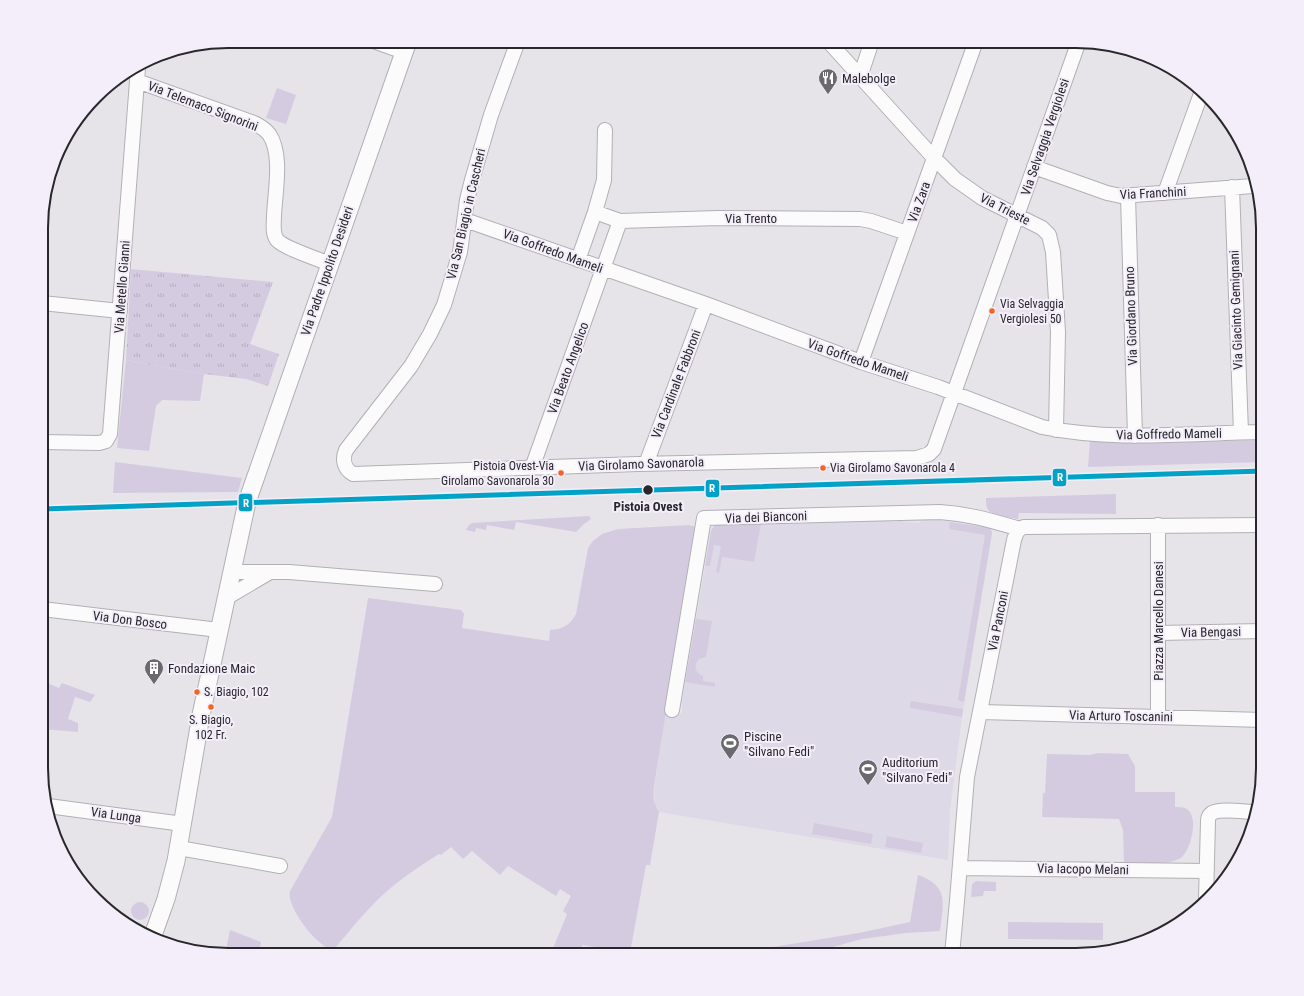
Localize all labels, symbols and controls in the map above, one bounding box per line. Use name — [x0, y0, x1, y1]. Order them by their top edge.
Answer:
restaurant icon: Malebolge — [817, 67, 839, 95]
place label: Malebolge — [842, 71, 896, 86]
street label: Via Selvaggia Vergiolesi — [1018, 76, 1072, 198]
street label: Via Telemaco Signorini — [146, 78, 260, 134]
street label: Via San Biagio in Cascheri — [444, 147, 488, 281]
street label: Via Zara — [905, 179, 933, 225]
street label: Via Franchini — [1119, 184, 1187, 202]
street label: Via Trieste — [977, 190, 1033, 228]
street label: Via Padre Ippolito Desideri — [298, 204, 356, 338]
street label: Via Trento — [725, 211, 777, 226]
street label: Via Goffredo Mameli — [501, 226, 605, 276]
street label: Via Metello Gianni — [111, 240, 133, 334]
street label: Via Giacinto Gemignani — [1226, 250, 1246, 370]
street label: Via Giordano Bruno — [1122, 266, 1140, 366]
place label: Via Selvaggia Vergiolesi 50 — [1000, 297, 1064, 326]
marker: Via Selvaggia Vergiolesi 50 — [987, 306, 997, 316]
street label: Via Beato Angelico — [544, 320, 592, 416]
street label: Via Cardinale Fabbroni — [648, 327, 704, 441]
street label: Via Goffredo Mameli — [806, 336, 910, 384]
street label: Via Goffredo Mameli — [1116, 426, 1222, 442]
street label: Via Girolamo Savonarola — [578, 454, 704, 474]
place label: Pistoia Ovest-Via Girolamo Savonarola 30 — [441, 459, 554, 488]
place label: Via Girolamo Savonarola 4 — [830, 461, 955, 475]
marker: Via Girolamo Savonarola 4 — [818, 463, 828, 473]
marker: Pistoia Ovest-Via Girolamo Savonarola 30 — [556, 468, 566, 478]
line badge: R — [1052, 468, 1067, 487]
text: R — [1057, 471, 1063, 484]
line badge: R — [705, 479, 720, 498]
text: R — [709, 482, 715, 495]
marker: Pistoia Ovest — [641, 483, 655, 497]
line badge: R — [238, 493, 253, 512]
text: R — [243, 497, 249, 510]
place label: Pistoia Ovest — [614, 499, 682, 514]
street label: Via dei Bianconi — [725, 508, 807, 526]
street label: Piazza Marcello Danesi — [1151, 561, 1166, 681]
street label: Via Panconi — [985, 590, 1011, 652]
street label: Via Don Bosco — [92, 608, 168, 632]
street label: Via Bengasi — [1181, 624, 1241, 640]
building icon: Fondazione Maic — [143, 657, 165, 685]
place label: Fondazione Maic — [168, 661, 255, 676]
place label: S. Biagio, 102 — [204, 685, 269, 699]
marker: S. Biagio, 102 — [192, 687, 202, 697]
marker: S. Biagio, 102 Fr. — [206, 702, 216, 712]
street label: Via Arturo Toscanini — [1069, 708, 1173, 724]
place label: S. Biagio, 102 Fr. — [189, 713, 233, 742]
place label: Piscine "Silvano Fedi" — [744, 729, 814, 759]
sports icon: Piscine "Silvano Fedi" — [719, 732, 741, 760]
place label: Auditorium "Silvano Fedi" — [882, 755, 952, 785]
sports icon: Auditorium "Silvano Fedi" — [857, 758, 879, 786]
street label: Via Lunga — [90, 804, 142, 826]
street label: Via Iacopo Melani — [1037, 861, 1129, 877]

